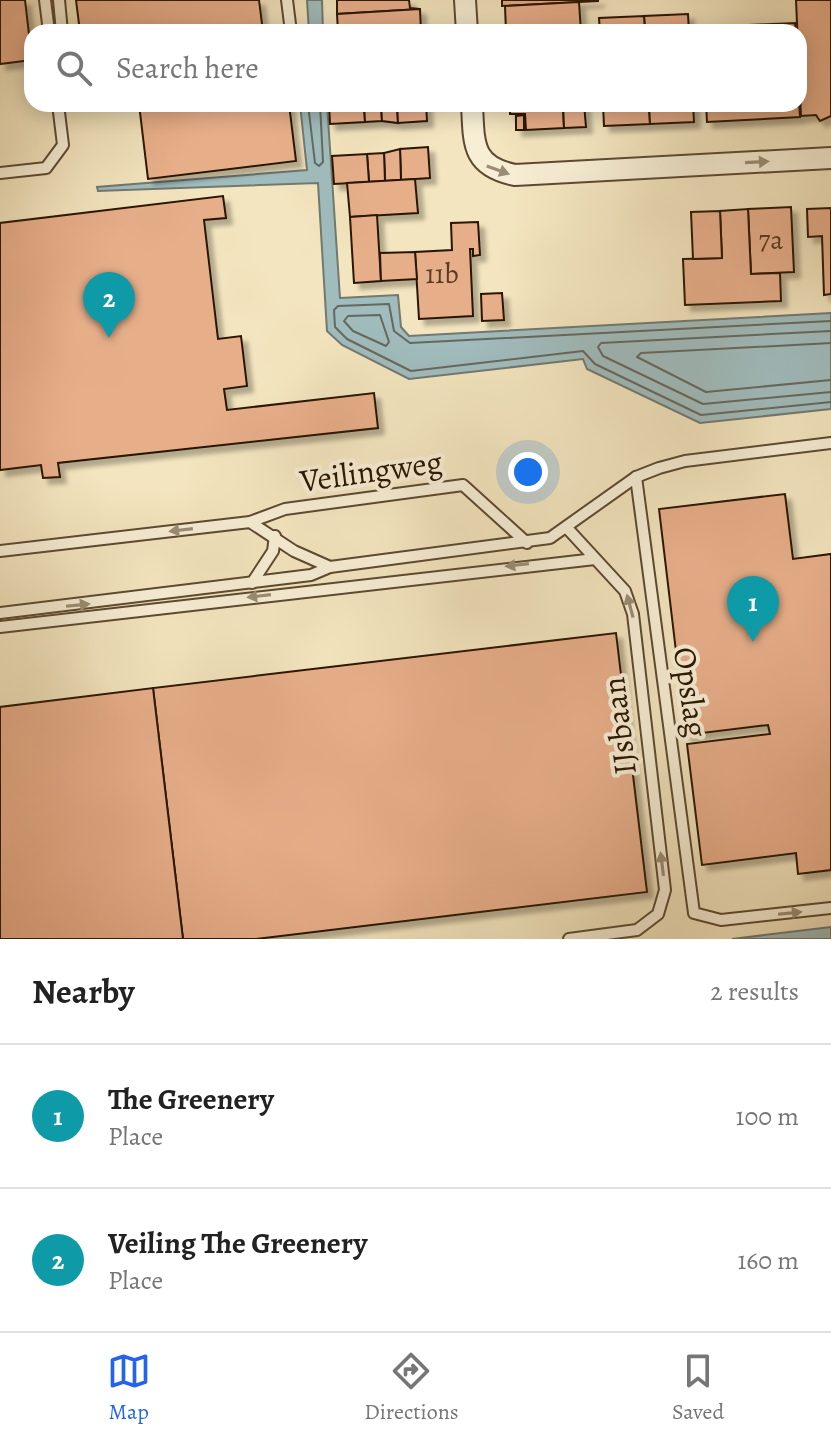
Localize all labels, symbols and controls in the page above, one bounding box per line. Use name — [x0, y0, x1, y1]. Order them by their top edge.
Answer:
search box — [24, 24, 807, 112]
icon: search — [52, 46, 96, 90]
text: Search here — [116, 48, 259, 88]
one-way arrow — [745, 155, 770, 168]
one-way arrow — [486, 164, 510, 176]
house number: 7a — [759, 221, 783, 259]
house number: 11b — [425, 255, 459, 293]
pin: 2 — [83, 272, 135, 338]
street label: Veilingweg — [296, 439, 445, 503]
your location — [508, 452, 548, 492]
one-way arrow — [168, 523, 193, 536]
one-way arrow — [504, 559, 529, 572]
pin: 1 — [727, 576, 779, 642]
one-way arrow — [246, 590, 271, 603]
one-way arrow — [623, 594, 635, 619]
one-way arrow — [65, 598, 90, 611]
street label: Opslag — [663, 644, 719, 740]
street label: IJsbaan — [591, 675, 647, 777]
one-way arrow — [655, 851, 668, 876]
one-way arrow — [778, 906, 803, 919]
text: Nearby — [32, 968, 135, 1015]
text: 2 results — [710, 974, 799, 1009]
text: The Greenery — [108, 1079, 274, 1119]
text: 1 — [53, 1099, 63, 1134]
text: 100 m — [736, 1099, 799, 1134]
text: Place — [108, 1119, 163, 1154]
text: Veiling The Greenery — [108, 1223, 367, 1263]
text: 2 — [52, 1243, 64, 1278]
text: 160 m — [737, 1243, 799, 1278]
text: Place — [108, 1263, 163, 1298]
tab: Map — [107, 1349, 151, 1427]
tab: Directions — [364, 1349, 459, 1427]
tab: Saved — [672, 1349, 724, 1427]

